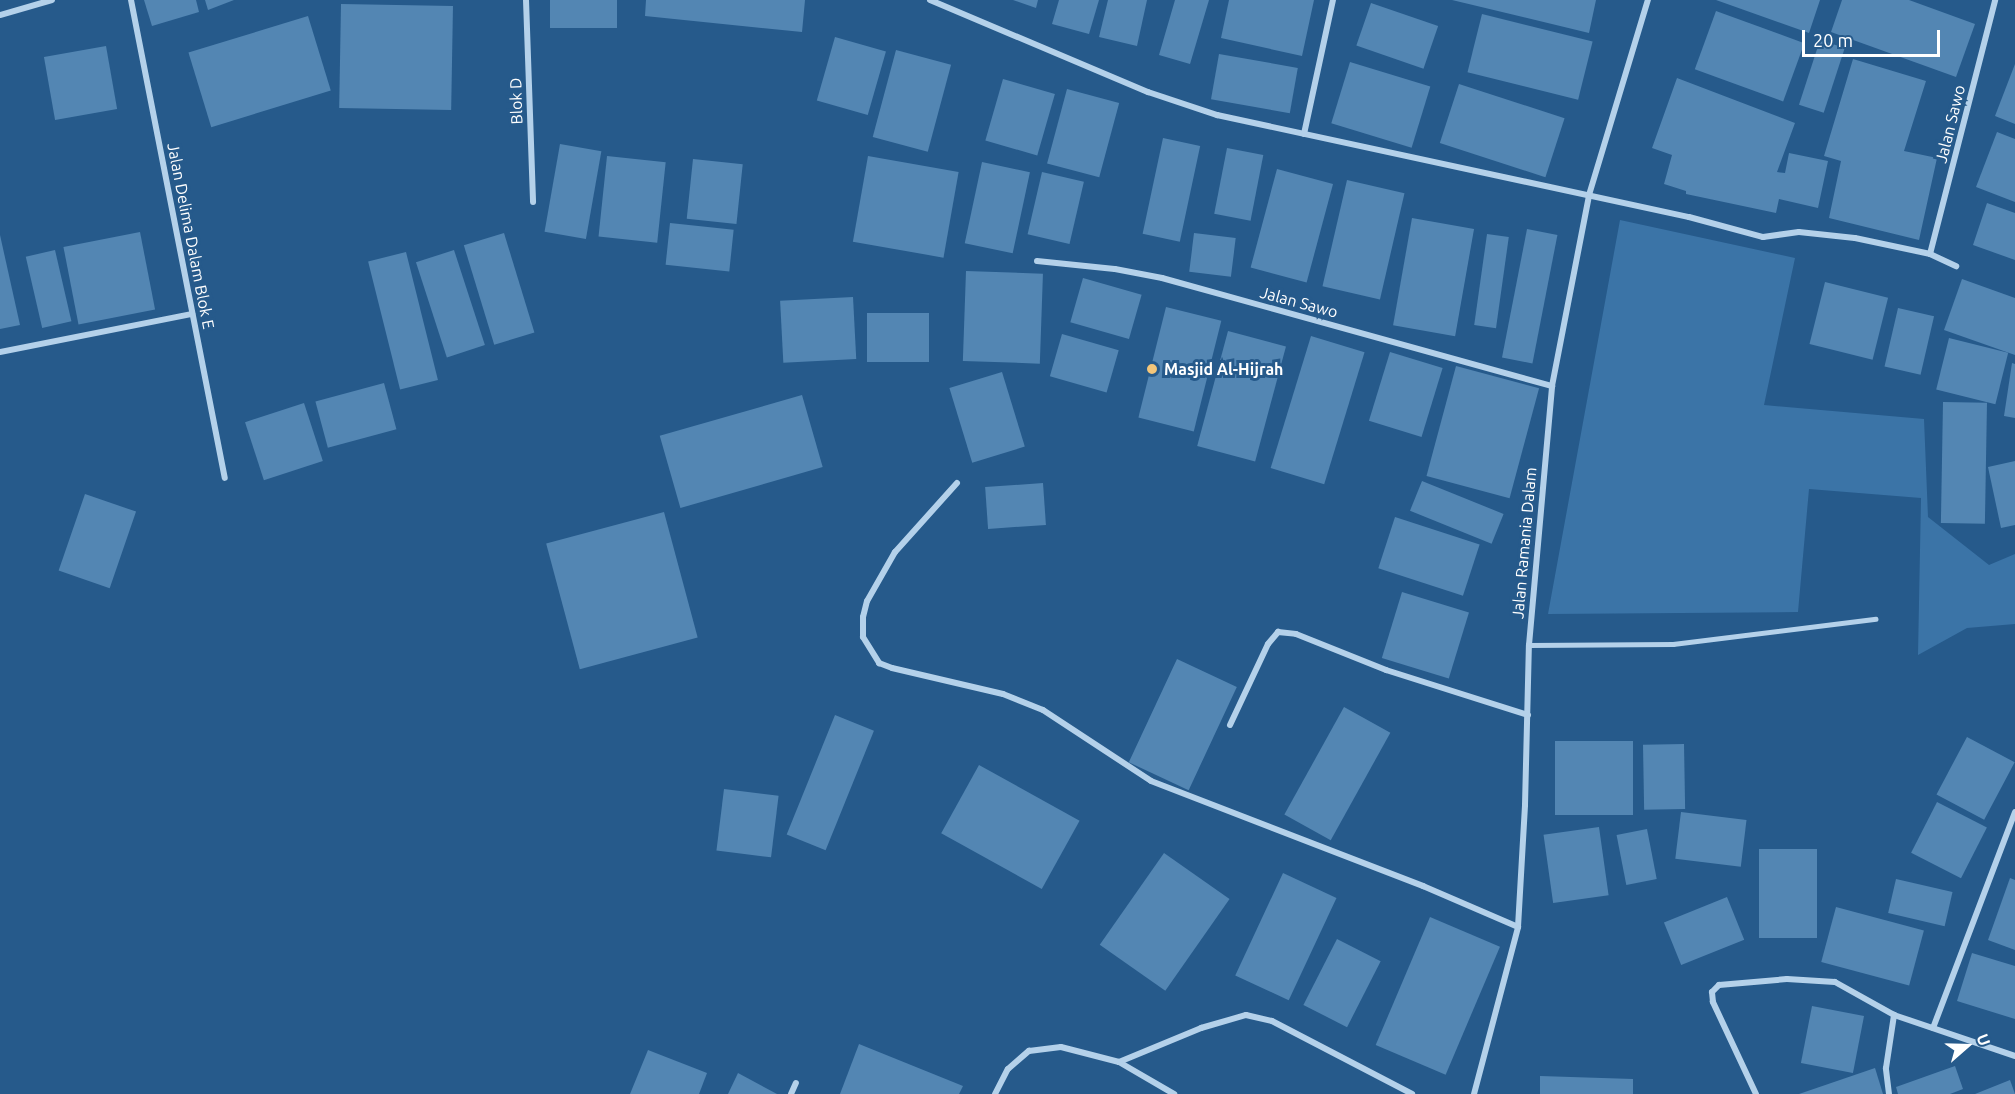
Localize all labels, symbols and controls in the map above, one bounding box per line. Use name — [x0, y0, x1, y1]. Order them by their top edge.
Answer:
scale bar — [1805, 18, 1943, 56]
text: 20 m — [1813, 30, 1853, 50]
street label: Blok D — [506, 77, 526, 125]
street label: Jalan Sawo — [1931, 83, 1969, 165]
street label: Jalan Delima Dalam Blok E — [164, 141, 218, 331]
street label: Jalan Sawo — [1258, 282, 1340, 322]
place label: Masjid Al-Hijrah — [1164, 359, 1283, 379]
marker: Masjid Al-Hijrah — [1145, 362, 1159, 376]
street label: Jalan Ramania Dalam — [1508, 466, 1540, 620]
north arrow — [1937, 1016, 1997, 1076]
text: U — [1974, 1031, 1994, 1048]

